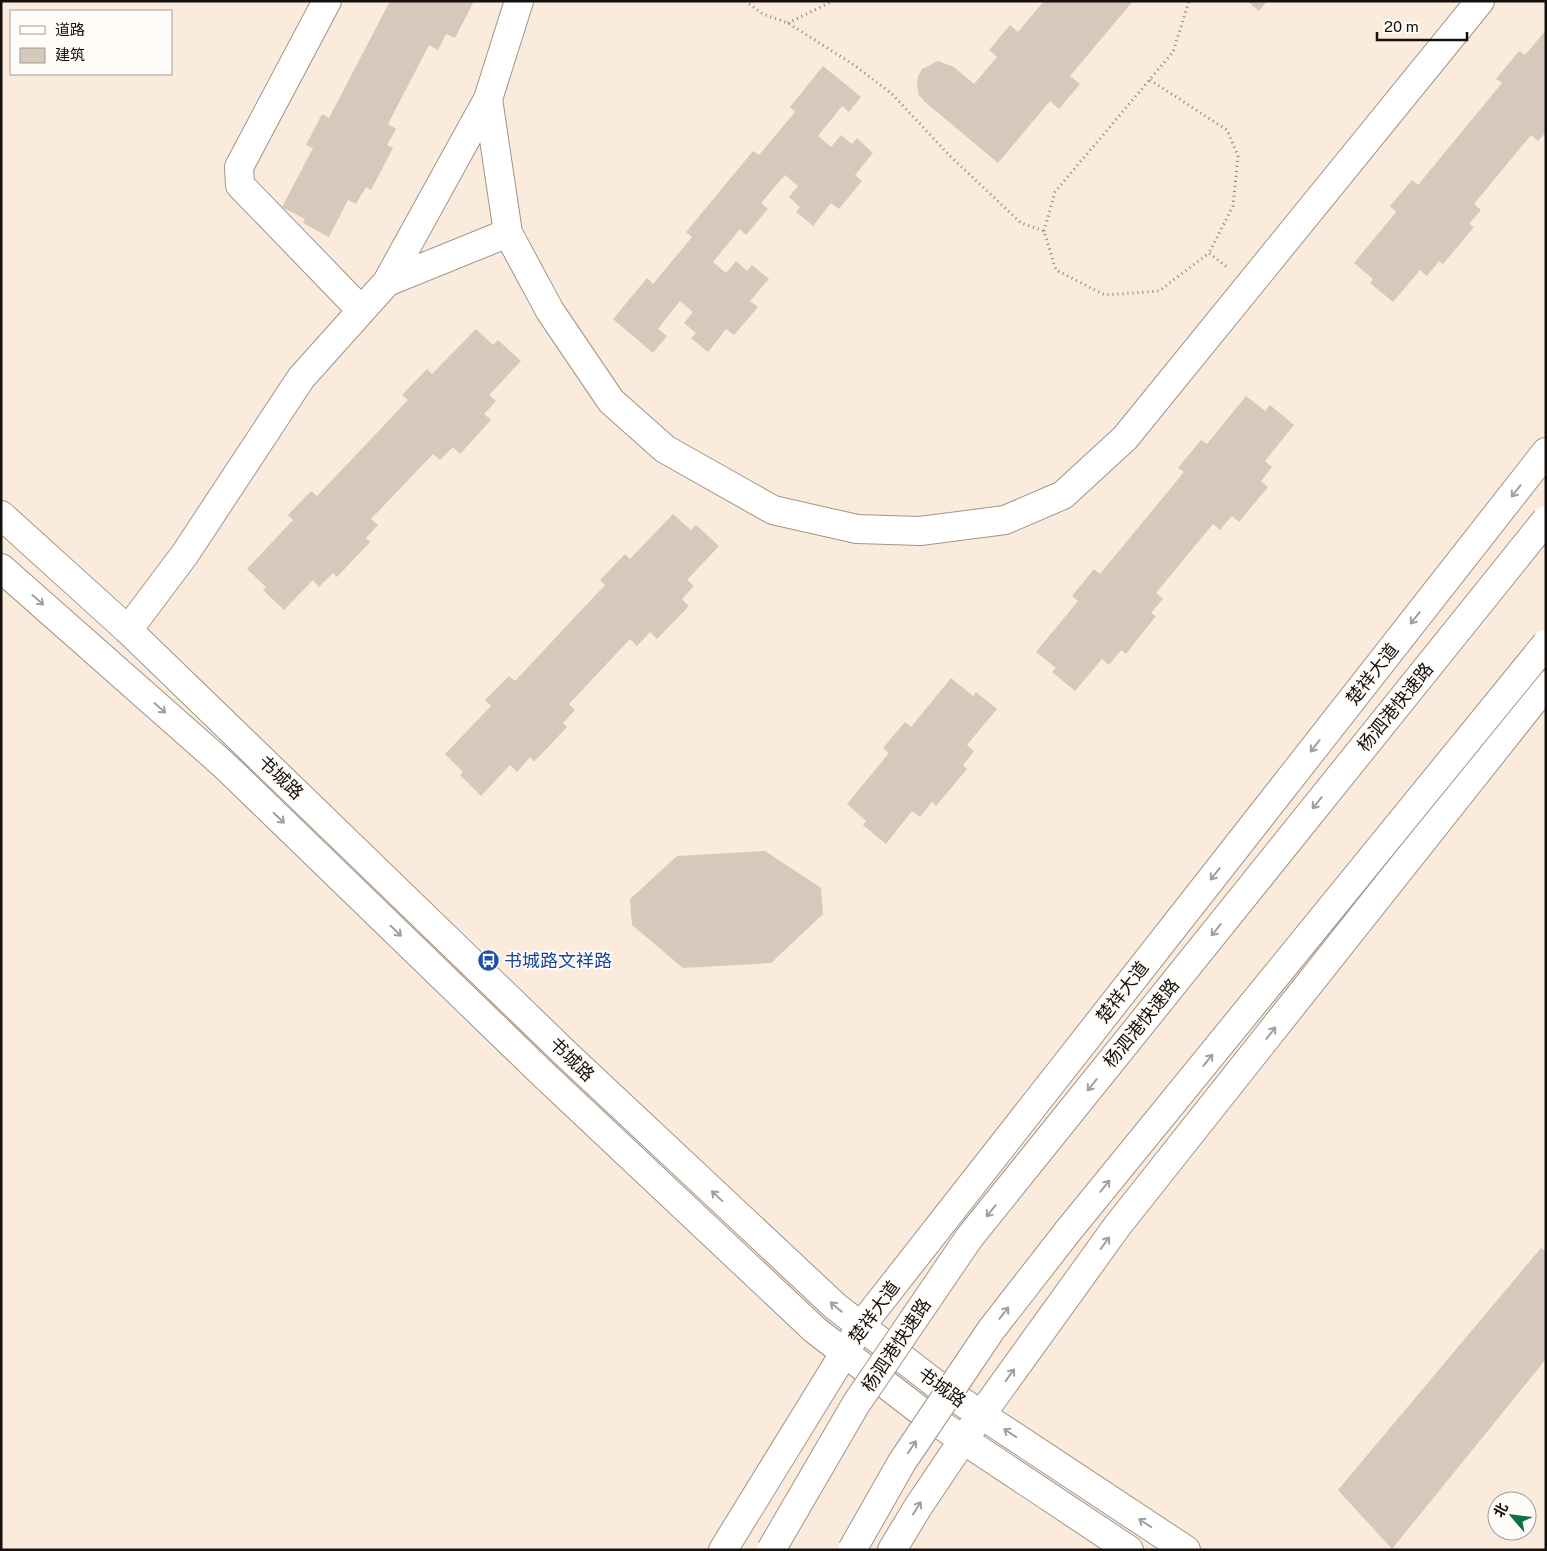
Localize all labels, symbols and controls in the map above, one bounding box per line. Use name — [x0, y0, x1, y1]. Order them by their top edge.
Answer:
legend — [10, 10, 172, 75]
scale bar — [1377, 10, 1467, 42]
text: 20 m — [1384, 18, 1419, 35]
text: 道路 — [55, 21, 85, 38]
text: 建筑 — [55, 46, 85, 63]
one-way arrow — [1510, 484, 1521, 497]
one-way arrow — [31, 595, 44, 606]
one-way arrow — [1410, 612, 1421, 625]
street label: 楚祥大道 — [1342, 639, 1402, 709]
street label: 杨泗港快速路 — [1353, 658, 1437, 756]
one-way arrow — [153, 702, 166, 714]
one-way arrow — [1310, 740, 1321, 753]
street label: 书城路 — [254, 751, 308, 803]
one-way arrow — [1312, 797, 1323, 810]
one-way arrow — [273, 812, 285, 824]
one-way arrow — [1210, 867, 1220, 881]
one-way arrow — [1210, 924, 1221, 937]
one-way arrow — [389, 925, 401, 937]
bus stop icon: 书城路文祥路 — [476, 948, 500, 972]
place label: 书城路文祥路 — [504, 950, 612, 971]
street label: 楚祥大道 — [1092, 957, 1152, 1027]
street label: 杨泗港快速路 — [1099, 974, 1183, 1072]
one-way arrow — [1265, 1026, 1276, 1039]
street label: 书城路 — [545, 1033, 599, 1085]
one-way arrow — [1202, 1054, 1213, 1067]
one-way arrow — [1087, 1078, 1098, 1091]
one-way arrow — [1099, 1180, 1110, 1193]
one-way arrow — [711, 1190, 724, 1202]
one-way arrow — [985, 1205, 996, 1218]
one-way arrow — [1100, 1237, 1111, 1250]
street label: 楚祥大道 — [844, 1277, 904, 1347]
street label: 杨泗港快速路 — [857, 1294, 935, 1396]
one-way arrow — [830, 1301, 843, 1312]
one-way arrow — [998, 1307, 1009, 1320]
street label: 书城路 — [914, 1363, 970, 1411]
one-way arrow — [1005, 1368, 1015, 1382]
one-way arrow — [1003, 1428, 1017, 1438]
one-way arrow — [907, 1441, 917, 1455]
north arrow — [1487, 1491, 1537, 1541]
text: 北 — [1490, 1500, 1511, 1520]
one-way arrow — [912, 1501, 922, 1515]
one-way arrow — [1138, 1518, 1152, 1528]

